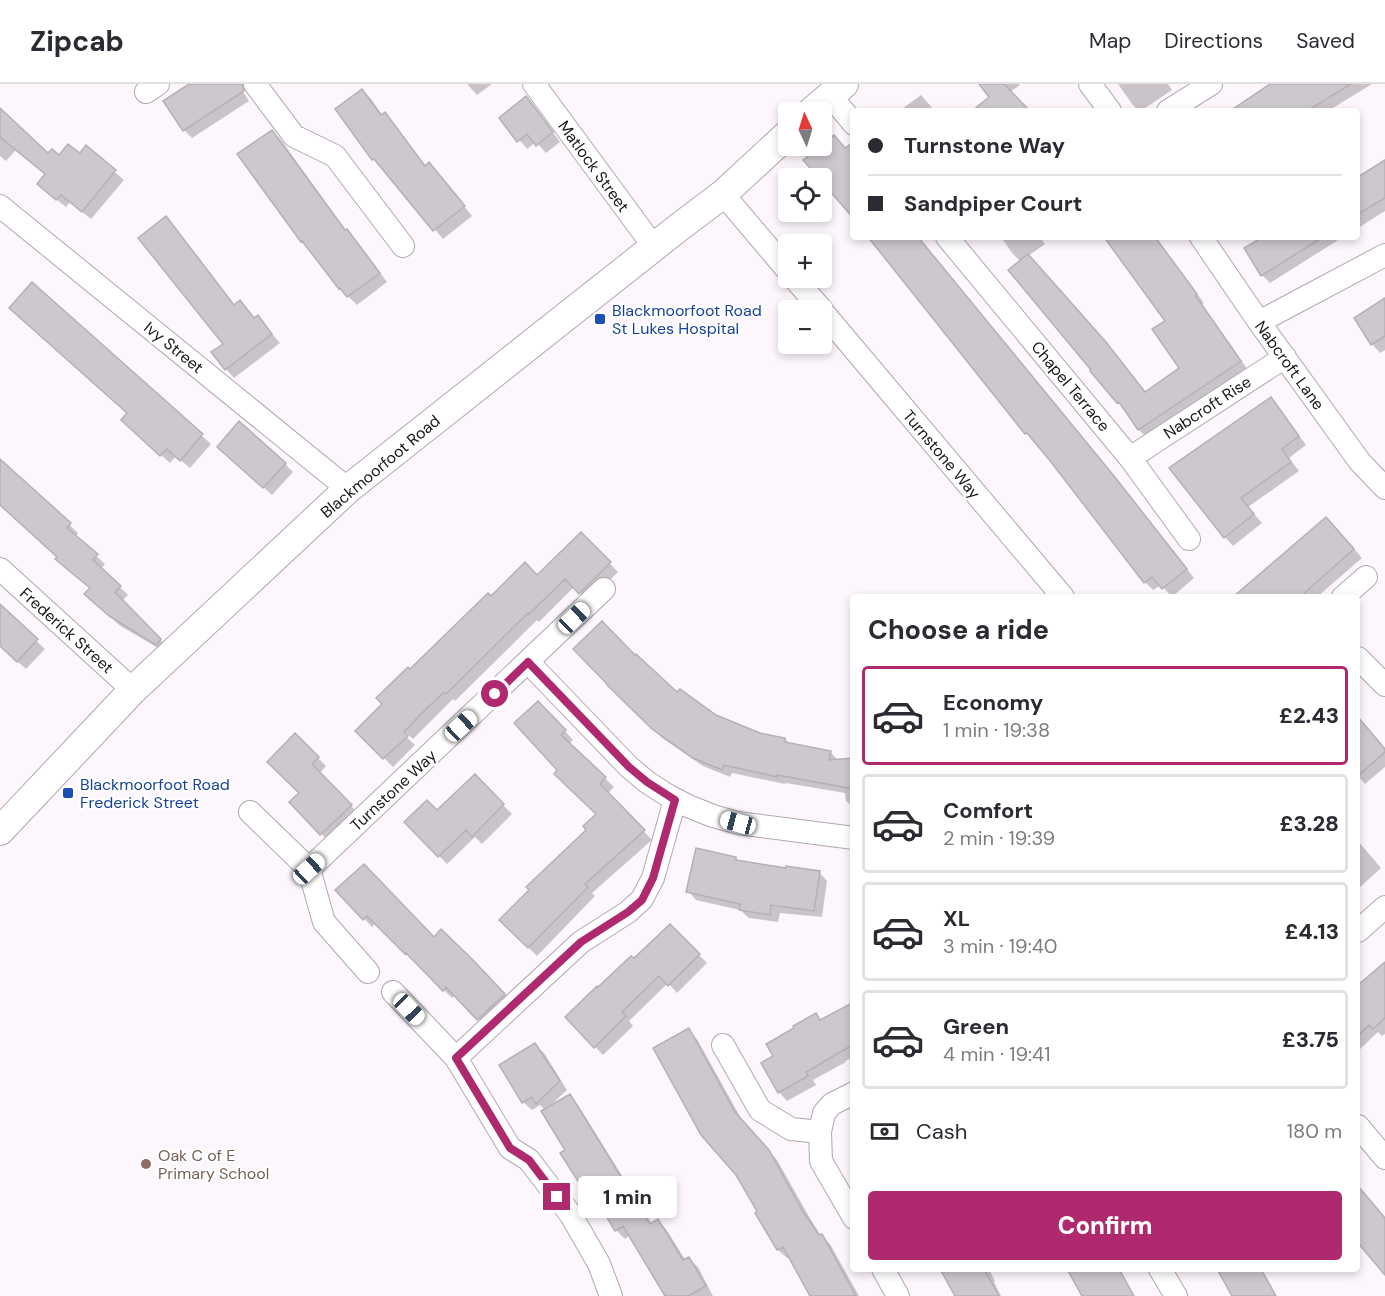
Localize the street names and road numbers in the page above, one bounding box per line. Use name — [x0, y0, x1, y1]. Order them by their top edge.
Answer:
street label: Matlock Street — [553, 116, 634, 216]
street label: Nabcroft Lane — [1250, 316, 1329, 414]
street label: Ivy Street — [140, 317, 208, 378]
street label: Chapel Terrace — [1027, 337, 1115, 436]
street label: Nabcroft Rise — [1159, 371, 1255, 444]
street label: Turnstone Way — [898, 405, 985, 503]
street label: Blackmoorfoot Road — [316, 410, 444, 523]
street label: Frederick Street — [15, 583, 118, 678]
street label: Turnstone Way — [346, 745, 441, 836]

